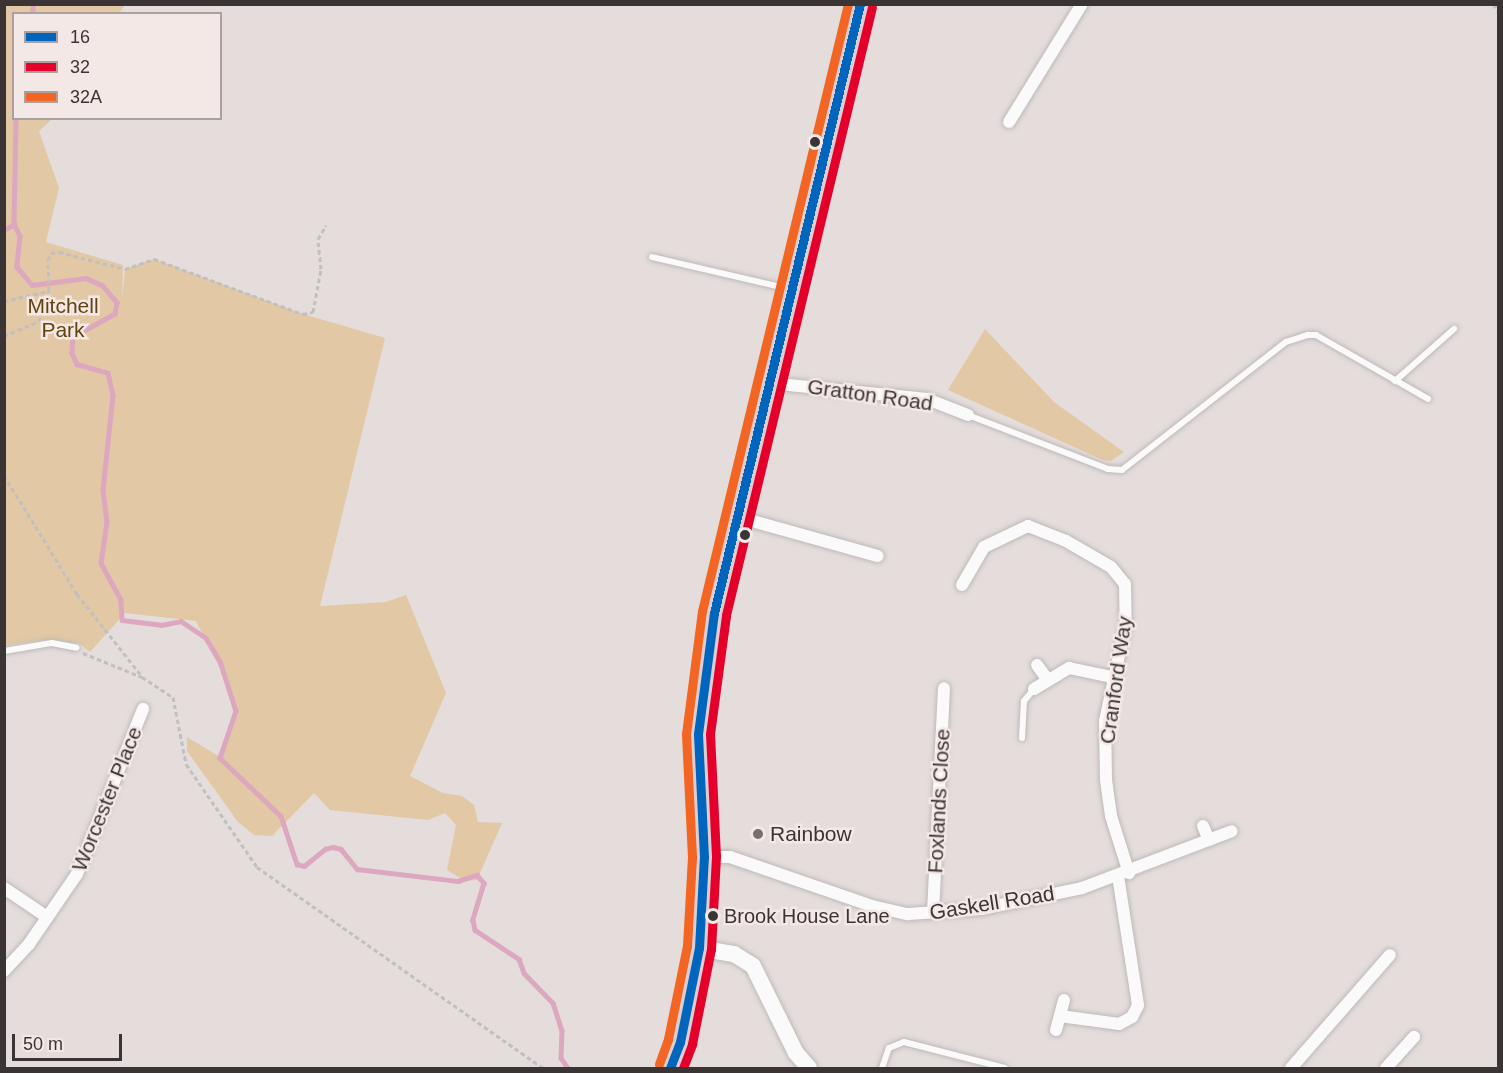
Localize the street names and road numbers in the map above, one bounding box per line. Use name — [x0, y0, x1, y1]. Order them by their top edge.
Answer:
street label: Gratton Road — [806, 374, 934, 416]
street label: Cranford Way — [1095, 614, 1137, 746]
street label: Worcester Place — [67, 723, 147, 875]
street label: Foxlands Close — [923, 728, 955, 874]
street label: Gaskell Road — [928, 881, 1056, 925]

